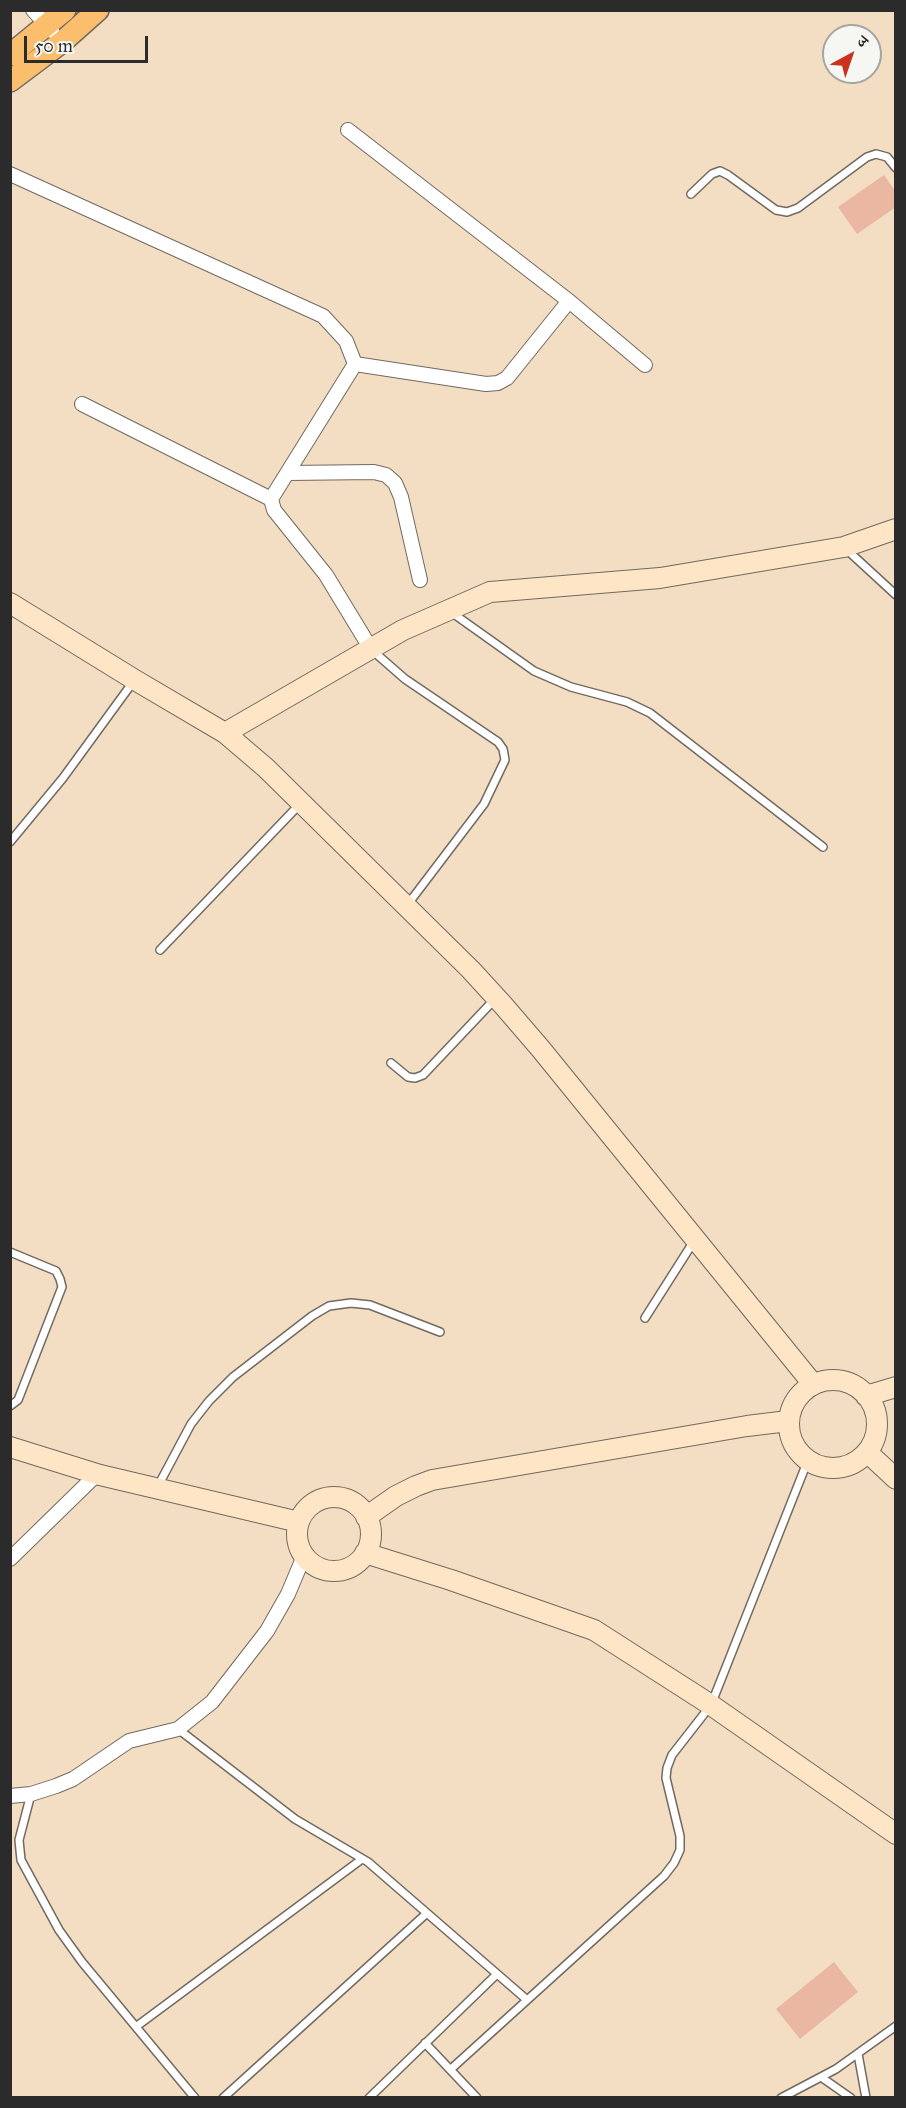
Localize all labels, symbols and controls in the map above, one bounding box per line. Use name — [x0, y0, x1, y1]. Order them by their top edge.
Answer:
scale bar — [27, 24, 152, 62]
north arrow — [822, 24, 882, 84]
text: उ — [853, 31, 872, 51]
text: 50 m — [35, 35, 73, 57]

